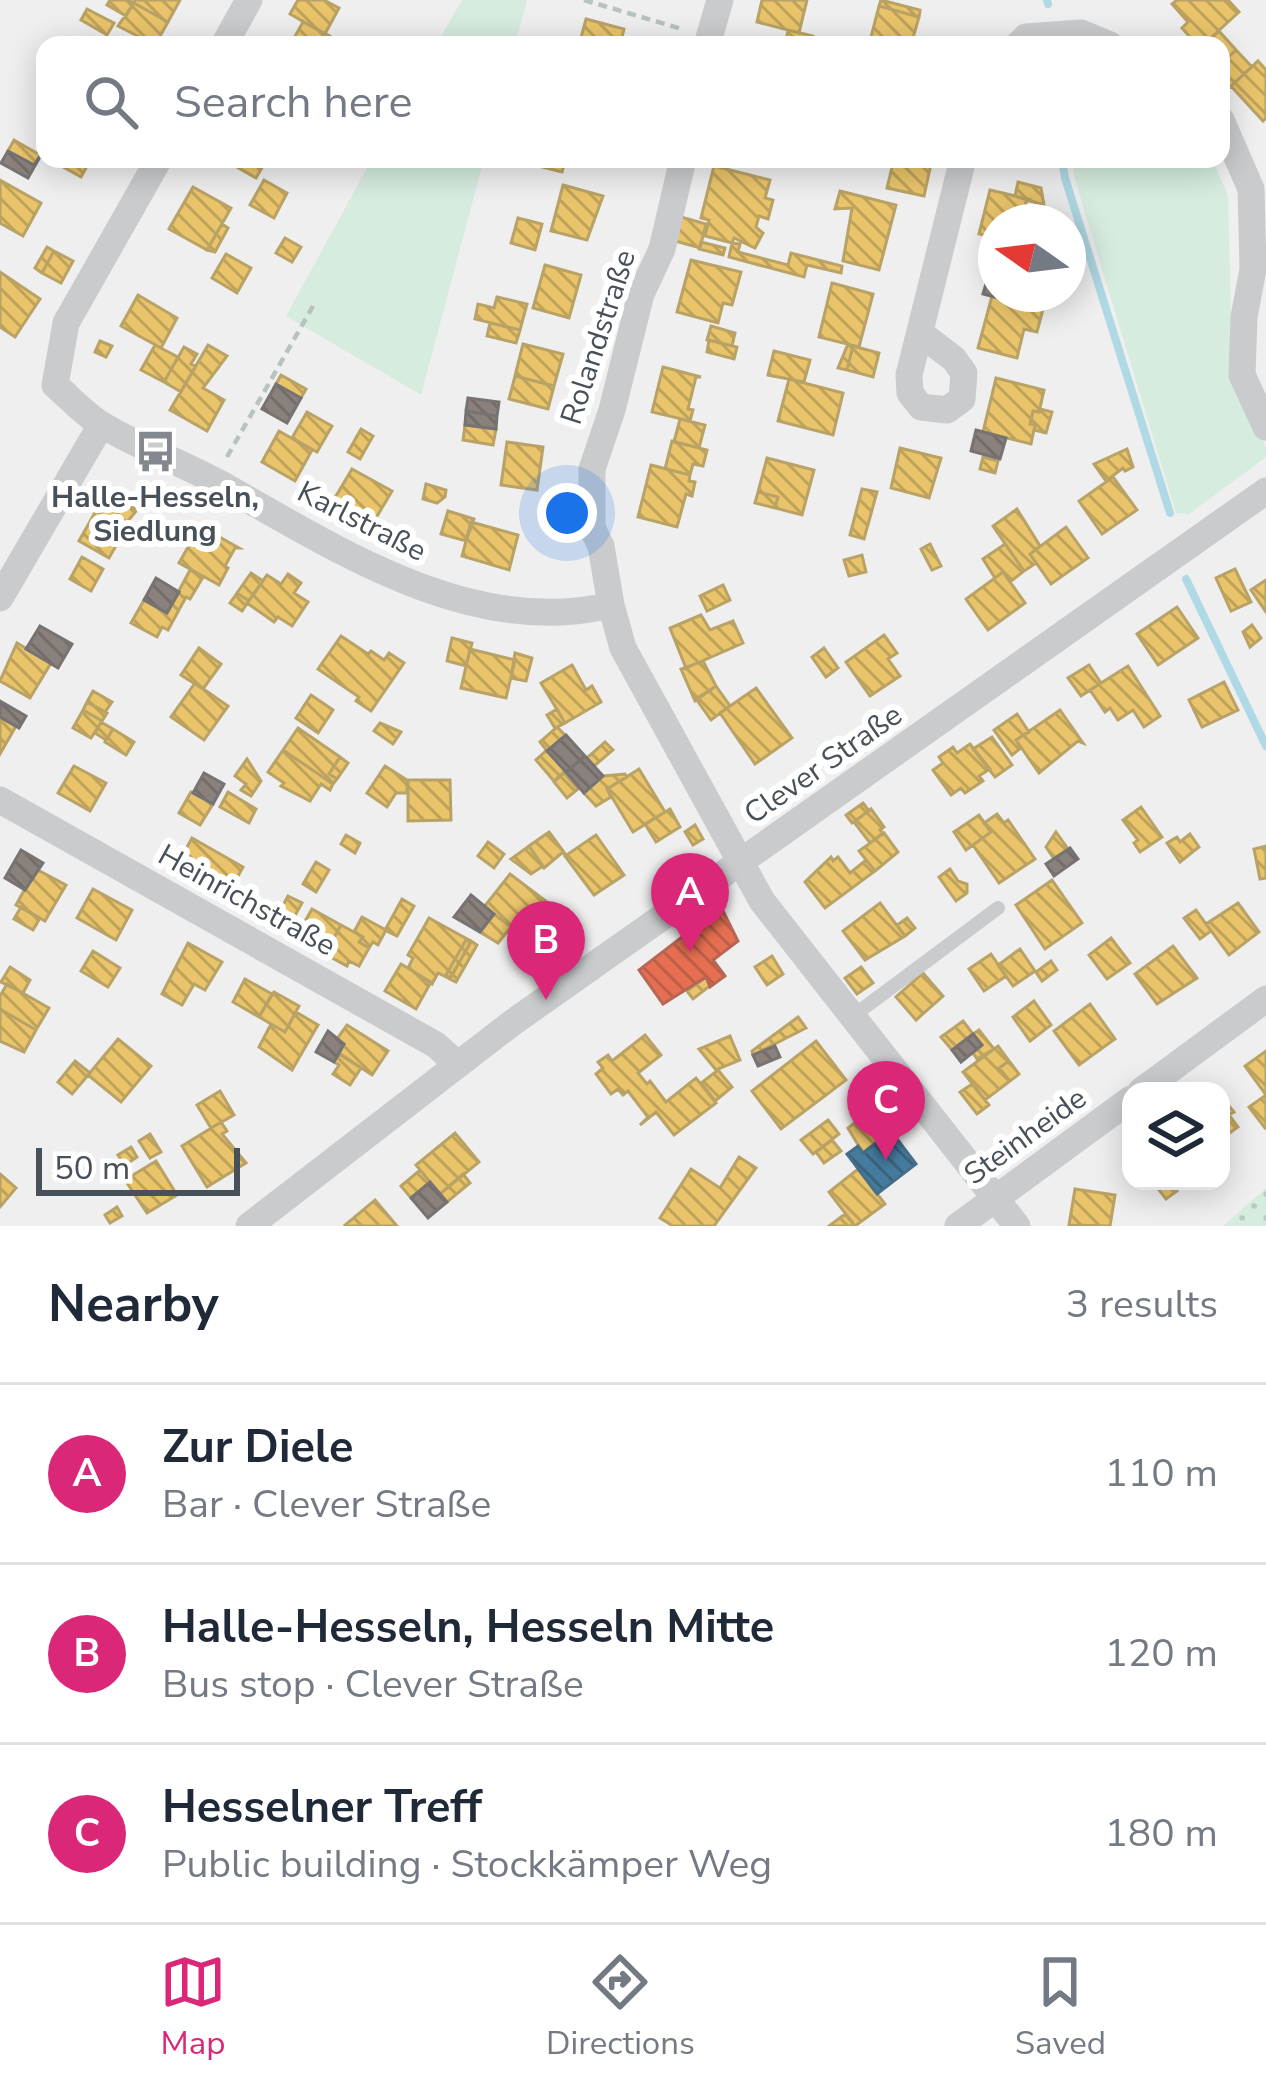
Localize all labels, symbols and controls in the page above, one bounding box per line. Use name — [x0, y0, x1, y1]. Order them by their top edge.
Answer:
search box — [36, 36, 1230, 168]
icon: search — [78, 69, 144, 135]
text: Search here — [174, 72, 413, 133]
north arrow — [978, 204, 1086, 312]
street label: Rolandstraße — [551, 245, 646, 430]
bus stop icon: Halle-Hesseln, Siedlung — [132, 428, 178, 474]
street label: Karlstraße — [290, 471, 433, 571]
place label: Halle-Hesseln, Siedlung — [51, 477, 259, 552]
your location — [537, 483, 597, 543]
street label: Clever Straße — [736, 695, 910, 834]
street label: Heinrichstraße — [151, 835, 343, 966]
pin: A — [651, 853, 729, 952]
pin: B — [507, 901, 585, 1000]
pin: C — [847, 1061, 925, 1160]
street label: Steinheide — [956, 1078, 1095, 1195]
map controls — [1122, 1082, 1230, 1190]
button: layers — [1122, 1082, 1230, 1190]
scale bar — [36, 1142, 240, 1195]
text: 50 m — [54, 1146, 130, 1191]
text: Nearby — [48, 1269, 219, 1339]
text: 3 results — [1066, 1278, 1218, 1331]
text: Zur Diele — [162, 1417, 353, 1478]
text: A — [72, 1447, 102, 1500]
text: 110 m — [1104, 1447, 1218, 1500]
text: Bar · Clever Straße — [162, 1478, 491, 1531]
text: Halle-Hesseln, Hesseln Mitte — [162, 1597, 774, 1658]
text: B — [74, 1627, 100, 1680]
text: 120 m — [1104, 1627, 1218, 1680]
text: Bus stop · Clever Straße — [162, 1658, 584, 1711]
text: Hesselner Treff — [162, 1777, 482, 1838]
text: C — [74, 1807, 100, 1860]
text: 180 m — [1104, 1807, 1218, 1860]
text: Public building · Stockkämper Weg — [162, 1838, 772, 1891]
tab: Map — [160, 1949, 226, 2066]
tab: Directions — [546, 1949, 695, 2066]
tab: Saved — [1015, 1949, 1106, 2066]

